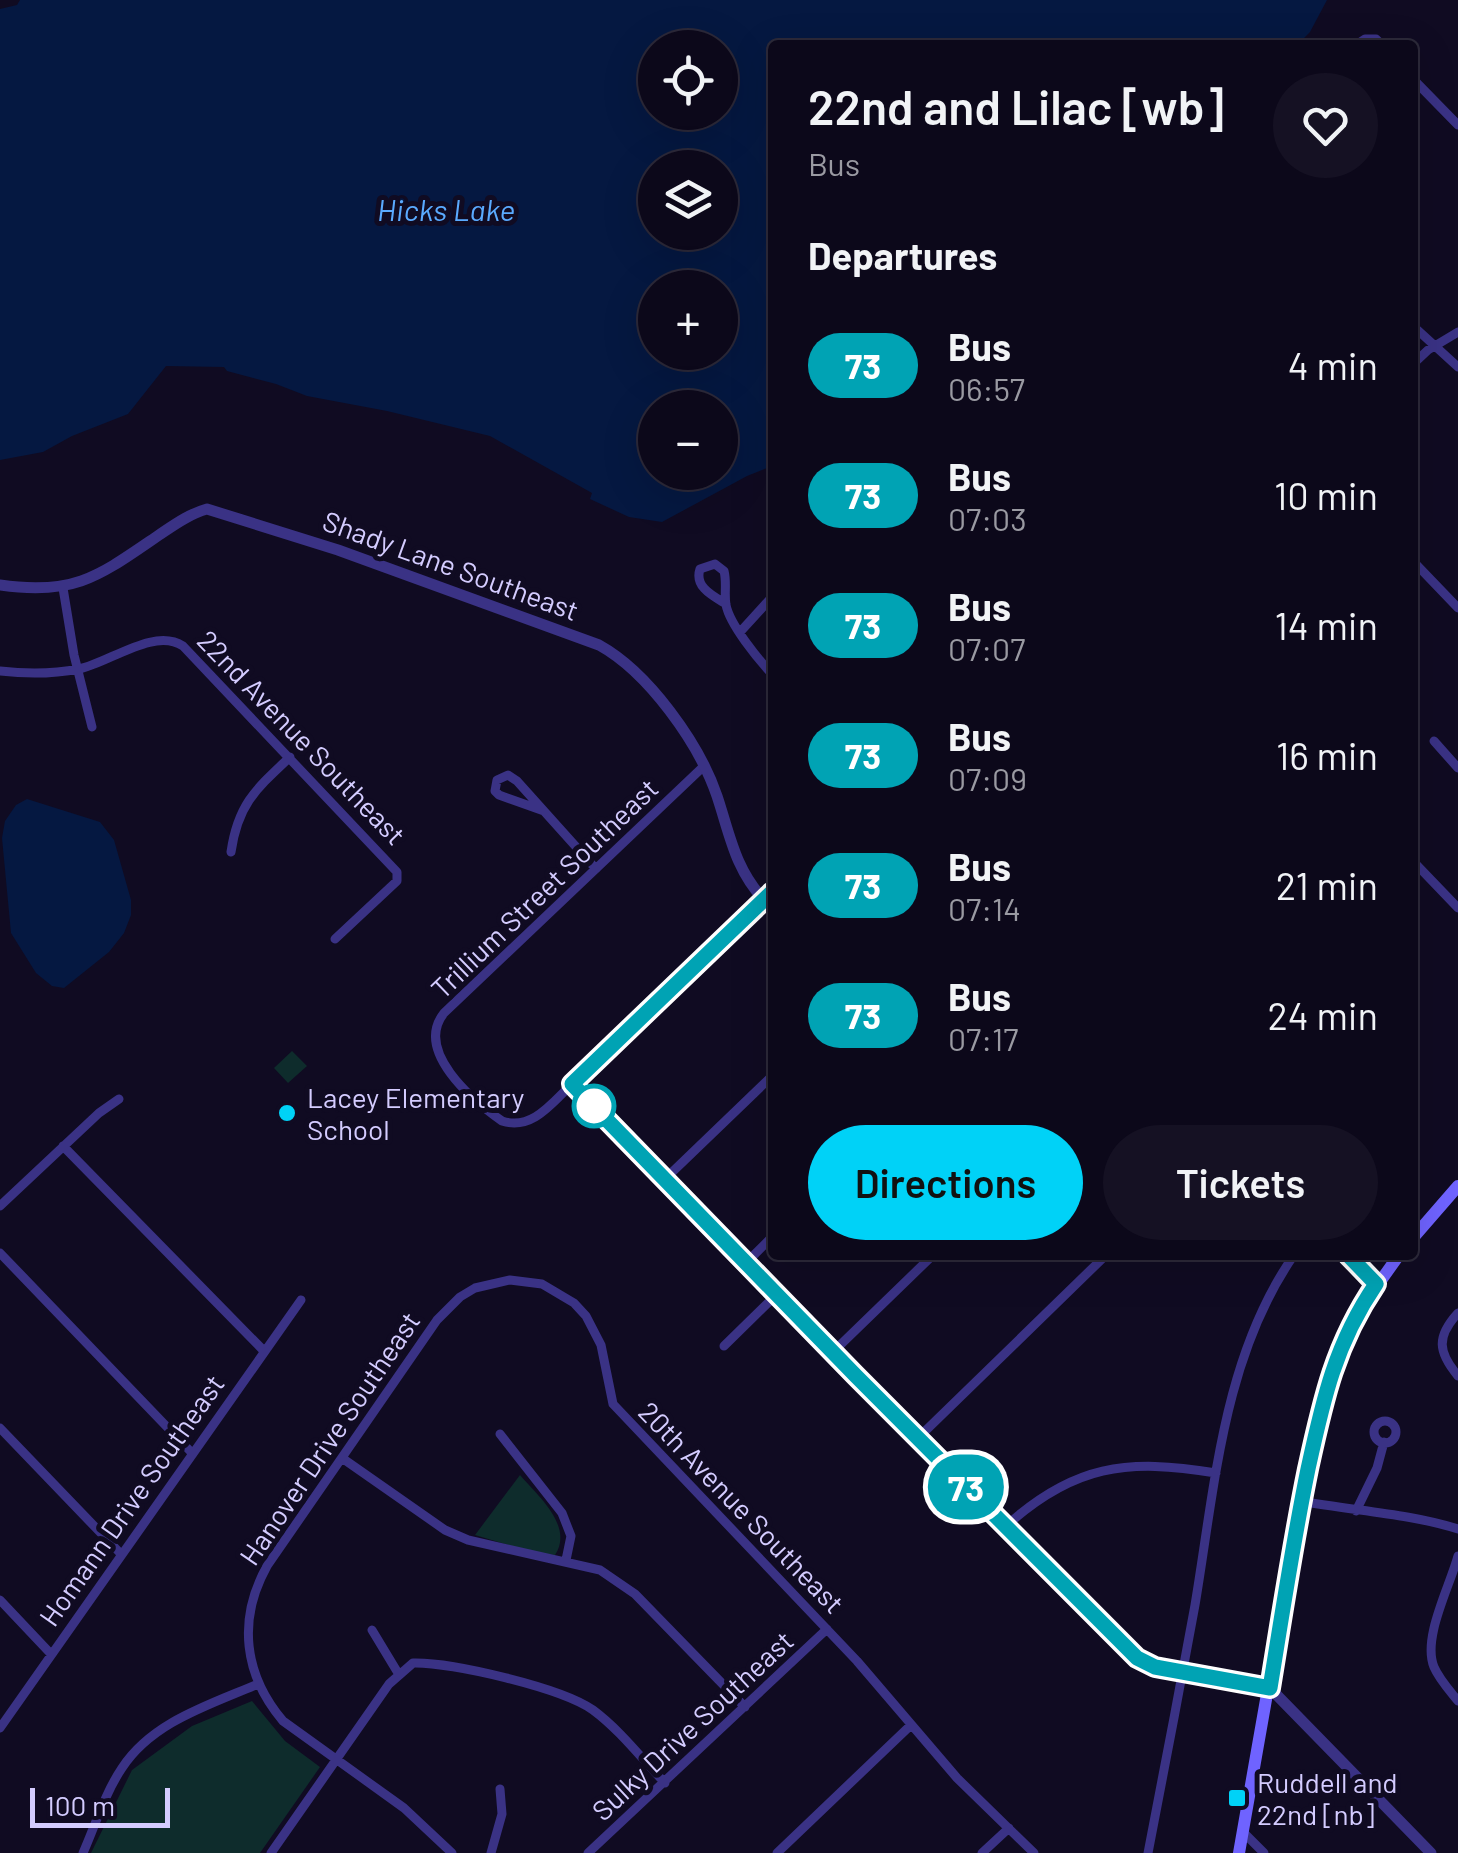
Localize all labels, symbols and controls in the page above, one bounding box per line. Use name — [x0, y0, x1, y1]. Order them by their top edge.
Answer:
map controls — [638, 30, 738, 490]
button: locate — [638, 30, 738, 130]
button: heart — [1273, 73, 1378, 178]
text: 22nd and Lilac [wb] — [808, 77, 1224, 135]
text: Bus — [808, 144, 860, 182]
button: layers — [638, 150, 738, 250]
water label: Hicks Lake — [377, 191, 515, 227]
text: Departures — [808, 232, 997, 278]
button: + — [638, 270, 738, 370]
text: Bus — [948, 323, 1011, 369]
text: 4 min — [1288, 342, 1378, 388]
text: 73 — [845, 344, 881, 386]
text: 06:57 — [948, 369, 1025, 407]
button: − — [638, 390, 738, 490]
text: Bus — [948, 453, 1011, 499]
text: 10 min — [1274, 472, 1378, 518]
text: 73 — [845, 474, 881, 516]
text: 07:03 — [948, 499, 1027, 537]
street label: Shady Lane Southeast — [319, 503, 583, 627]
text: Bus — [948, 583, 1011, 629]
text: 14 min — [1275, 602, 1378, 648]
text: 73 — [845, 604, 881, 646]
street label: 22nd Avenue Southeast — [191, 623, 413, 851]
text: 07:07 — [948, 629, 1025, 667]
text: Bus — [948, 713, 1011, 759]
text: 16 min — [1276, 732, 1378, 778]
text: 73 — [845, 734, 881, 776]
text: 07:09 — [948, 759, 1027, 797]
street label: Trillium Street Southeast — [424, 771, 664, 1005]
text: Bus — [948, 843, 1011, 889]
text: 21 min — [1276, 862, 1378, 908]
text: 73 — [845, 864, 881, 906]
text: 07:14 — [948, 889, 1021, 927]
text: Bus — [948, 973, 1011, 1019]
text: 24 min — [1267, 992, 1378, 1038]
text: 73 — [845, 994, 881, 1036]
text: 07:17 — [948, 1019, 1018, 1057]
place label: Lacey Elementary School — [307, 1080, 525, 1146]
unlabelled marker — [573, 1085, 615, 1127]
marker: Lacey Elementary School — [276, 1102, 298, 1124]
button: Directions — [808, 1125, 1083, 1240]
button: Tickets — [1103, 1125, 1378, 1240]
street label: Hanover Drive Southeast — [232, 1305, 426, 1571]
street label: Homann Drive Southeast — [31, 1368, 231, 1632]
street label: 20th Avenue Southeast — [632, 1394, 852, 1620]
line badge: 73 — [921, 1454, 1011, 1520]
text: 73 — [948, 1466, 984, 1508]
street label: Sulky Drive Southeast — [584, 1623, 800, 1827]
place label: Ruddell and 22nd [nb] — [1257, 1765, 1398, 1831]
scale bar — [30, 1783, 170, 1828]
marker: Ruddell and 22nd [nb] — [1226, 1787, 1248, 1809]
text: 100 m — [45, 1788, 115, 1822]

